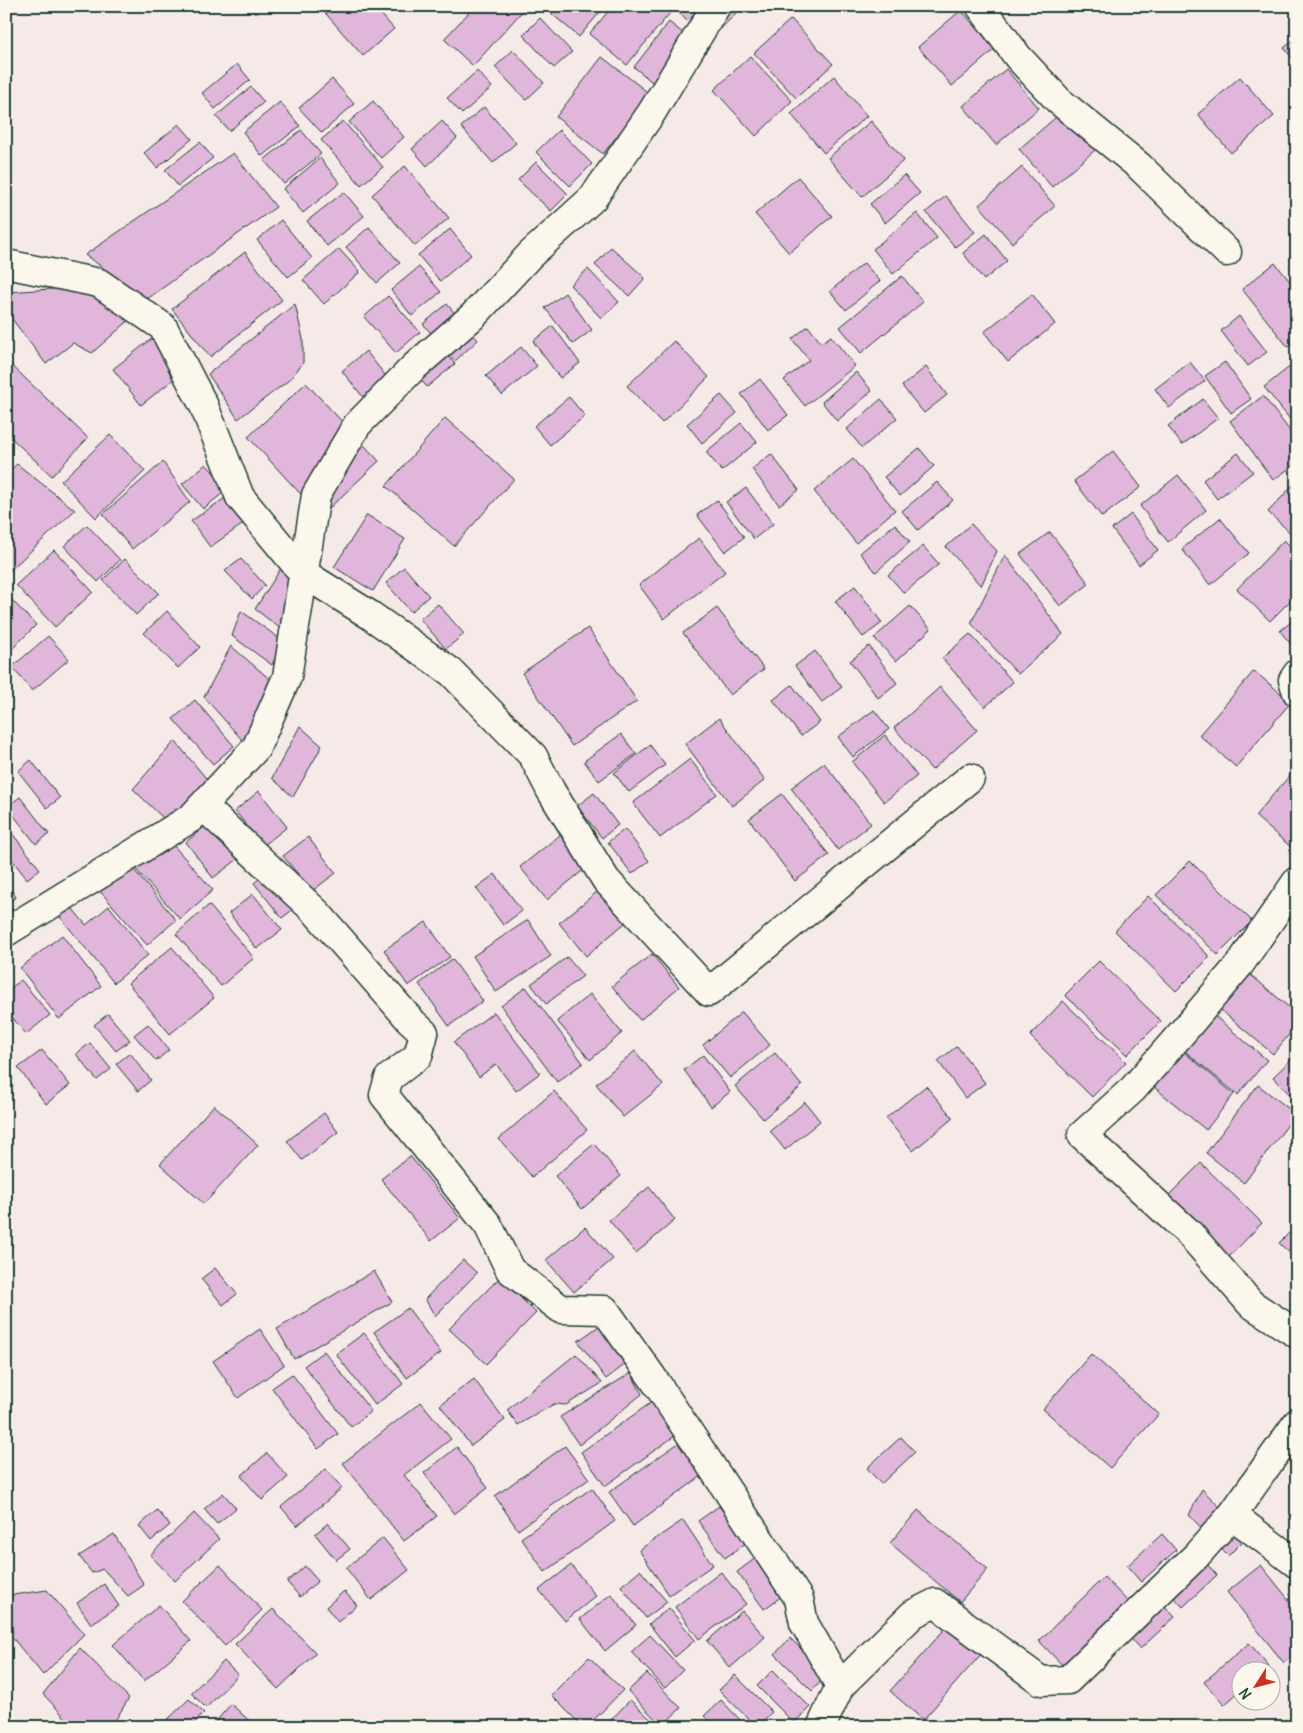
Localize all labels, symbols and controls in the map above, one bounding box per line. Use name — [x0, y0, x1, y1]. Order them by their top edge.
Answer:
north arrow — [1230, 1660, 1280, 1710]
text: N — [1235, 1684, 1256, 1703]

